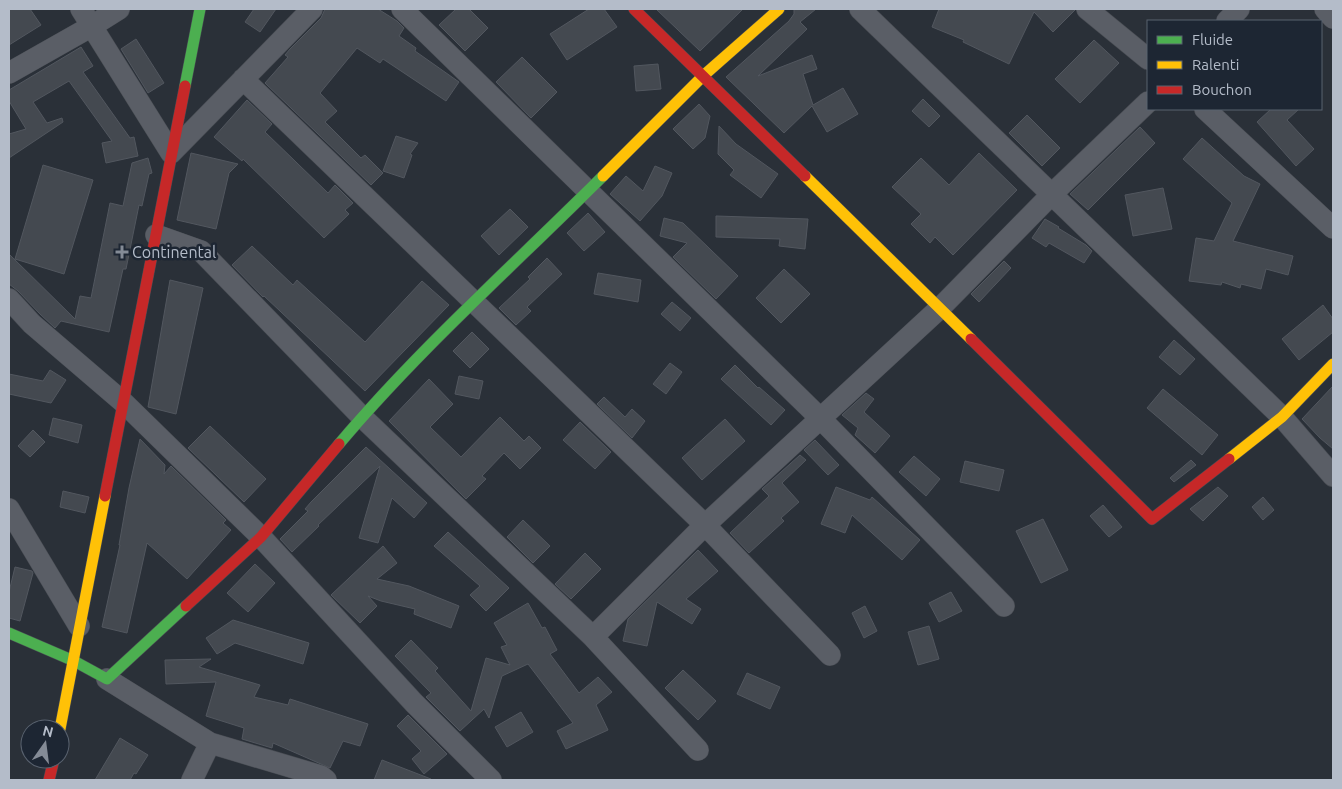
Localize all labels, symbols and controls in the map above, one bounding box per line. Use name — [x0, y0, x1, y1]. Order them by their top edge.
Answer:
legend — [1147, 20, 1322, 110]
text: Fluide — [1192, 31, 1233, 48]
text: Ralenti — [1192, 56, 1239, 73]
text: Bouchon — [1192, 81, 1252, 98]
place label: Continental — [132, 243, 216, 261]
marker: Continental — [116, 246, 128, 258]
north arrow — [20, 719, 70, 769]
text: N — [41, 722, 55, 740]

